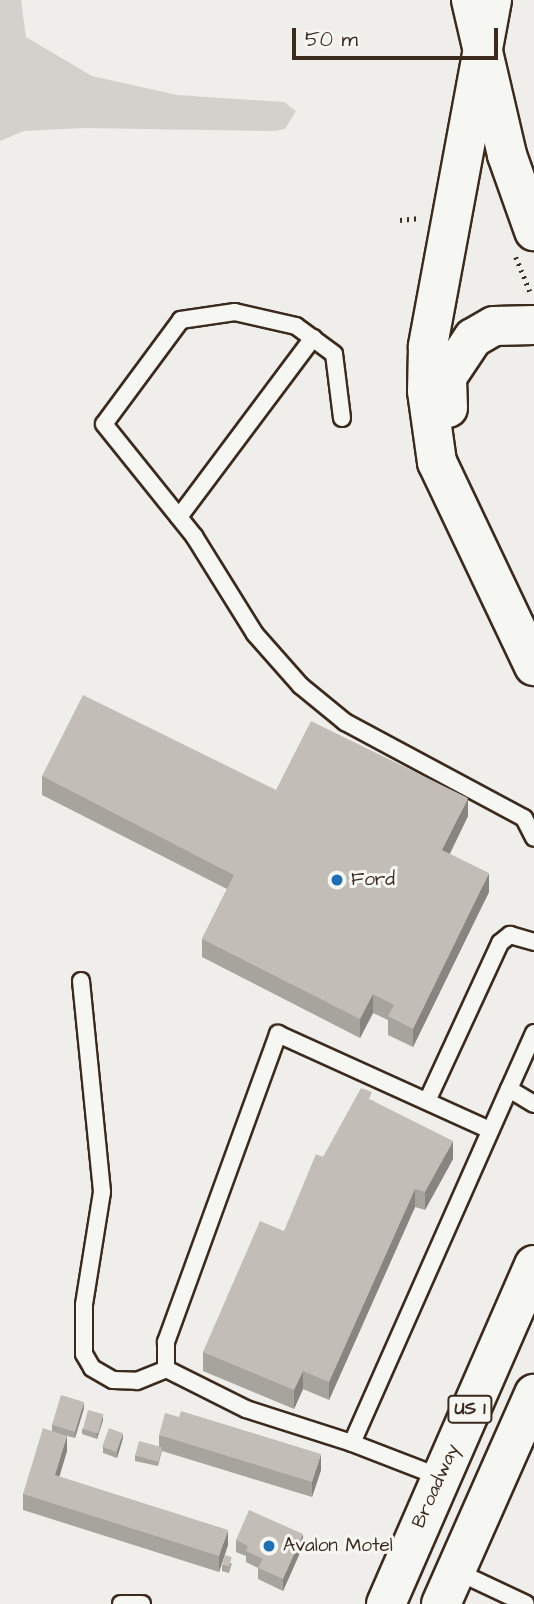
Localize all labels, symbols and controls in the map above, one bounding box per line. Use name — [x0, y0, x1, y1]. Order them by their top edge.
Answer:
scale bar — [296, 14, 503, 58]
text: 50 m — [305, 25, 358, 54]
place label: Ford — [351, 869, 395, 891]
marker: Ford — [329, 872, 345, 888]
road number: US 1 — [447, 1394, 493, 1424]
street label: Broadway — [407, 1440, 465, 1532]
place label: Avalon Motel — [283, 1535, 393, 1557]
marker: Avalon Motel — [261, 1538, 277, 1554]

